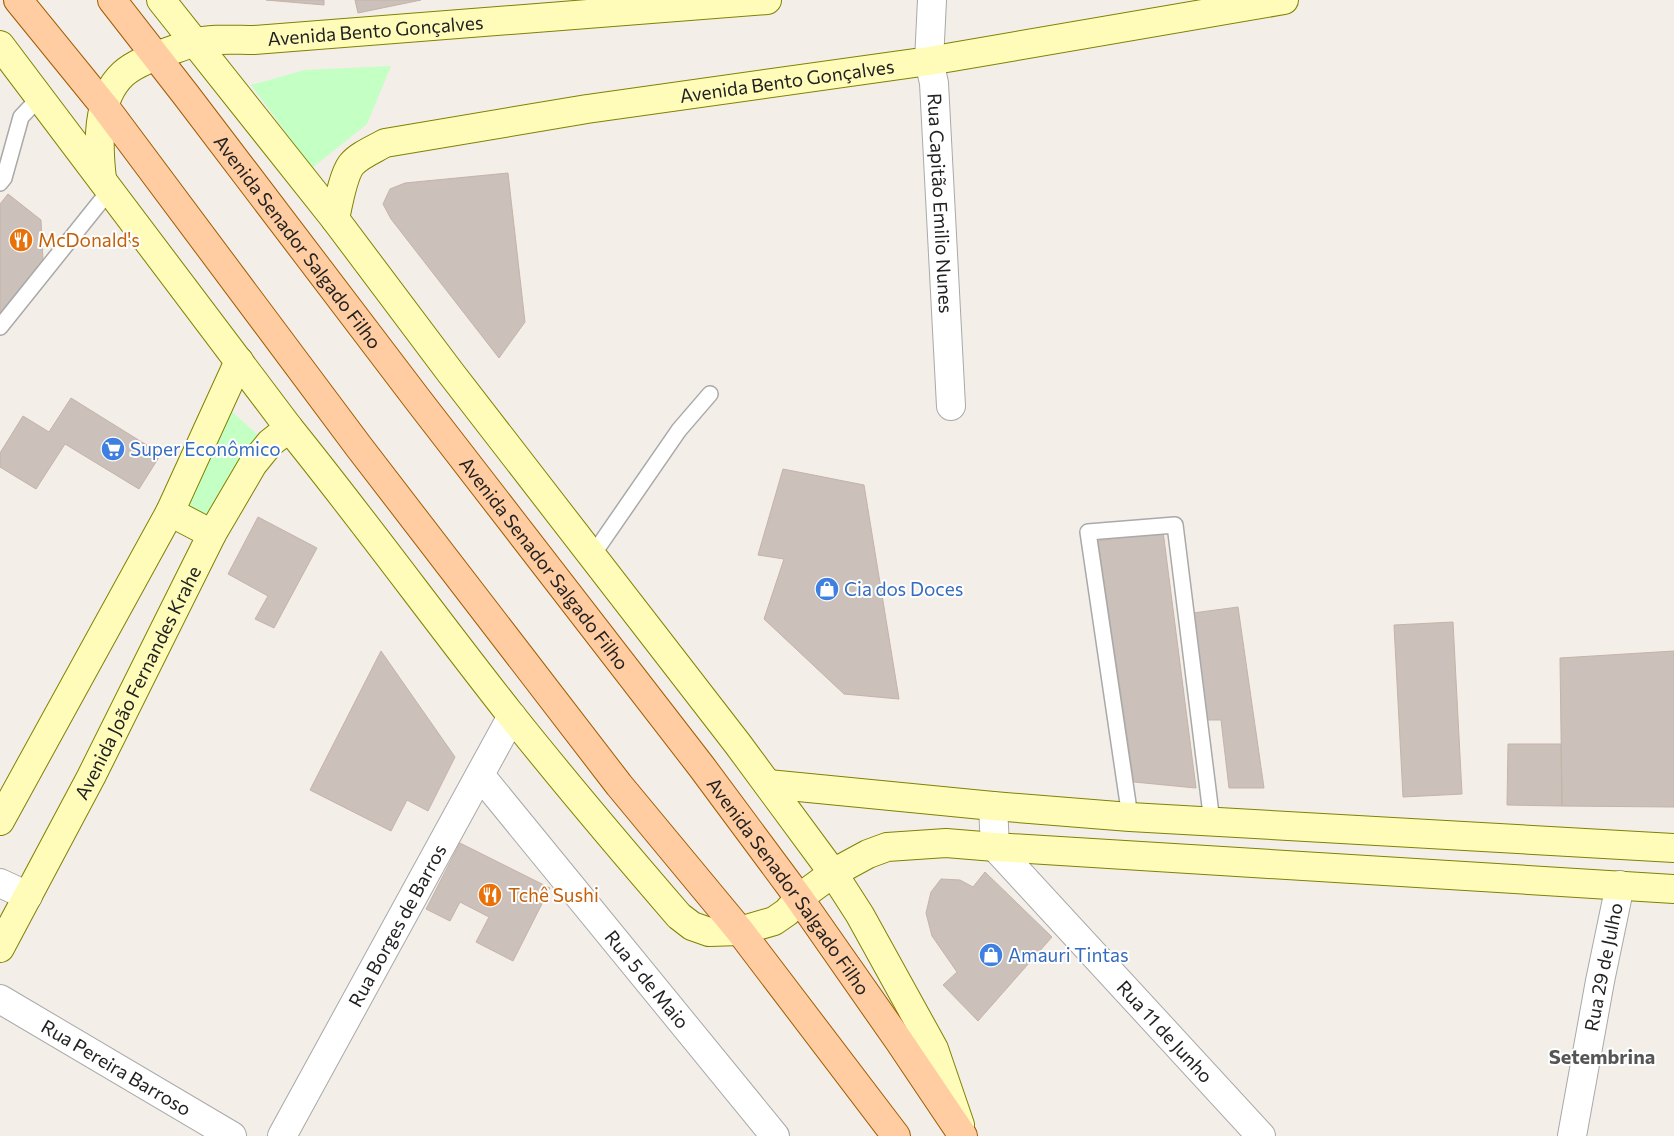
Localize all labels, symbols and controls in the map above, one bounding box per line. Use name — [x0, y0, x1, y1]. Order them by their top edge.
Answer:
street label: Avenida Bento Gonçalves — [267, 10, 484, 50]
street label: Avenida Bento Gonçalves — [678, 54, 896, 107]
street label: Rua Capitão Emilio Nunes — [924, 92, 958, 314]
street label: Avenida Senador Salgado Filho — [209, 130, 387, 353]
restaurant icon: McDonald's — [8, 227, 34, 253]
place label: McDonald's — [38, 228, 140, 251]
supermarket icon: Super Econômico — [100, 436, 126, 462]
place label: Super Econômico — [130, 437, 281, 460]
street label: Avenida Senador Salgado Filho — [455, 452, 634, 674]
street label: Avenida João Fernandes Krahe — [69, 562, 205, 803]
shop icon: Cia dos Doces — [814, 576, 840, 602]
place label: Cia dos Doces — [844, 577, 963, 600]
street label: Avenida Senador Salgado Filho — [703, 773, 875, 999]
street label: Rua Borges de Barros — [343, 840, 451, 1011]
restaurant icon: Tchê Sushi — [477, 882, 503, 908]
place label: Tchê Sushi — [508, 883, 599, 906]
street label: Rua 29 de Julho — [1579, 901, 1627, 1033]
street label: Rua 5 de Maio — [600, 925, 694, 1033]
shop icon: Amauri Tintas — [978, 942, 1004, 968]
place label: Amauri Tintas — [1008, 943, 1129, 966]
street label: Rua 11 de Junho — [1113, 975, 1218, 1087]
street label: Rua Pereira Barroso — [38, 1014, 195, 1120]
district label: Setembrina — [1549, 1044, 1655, 1068]

